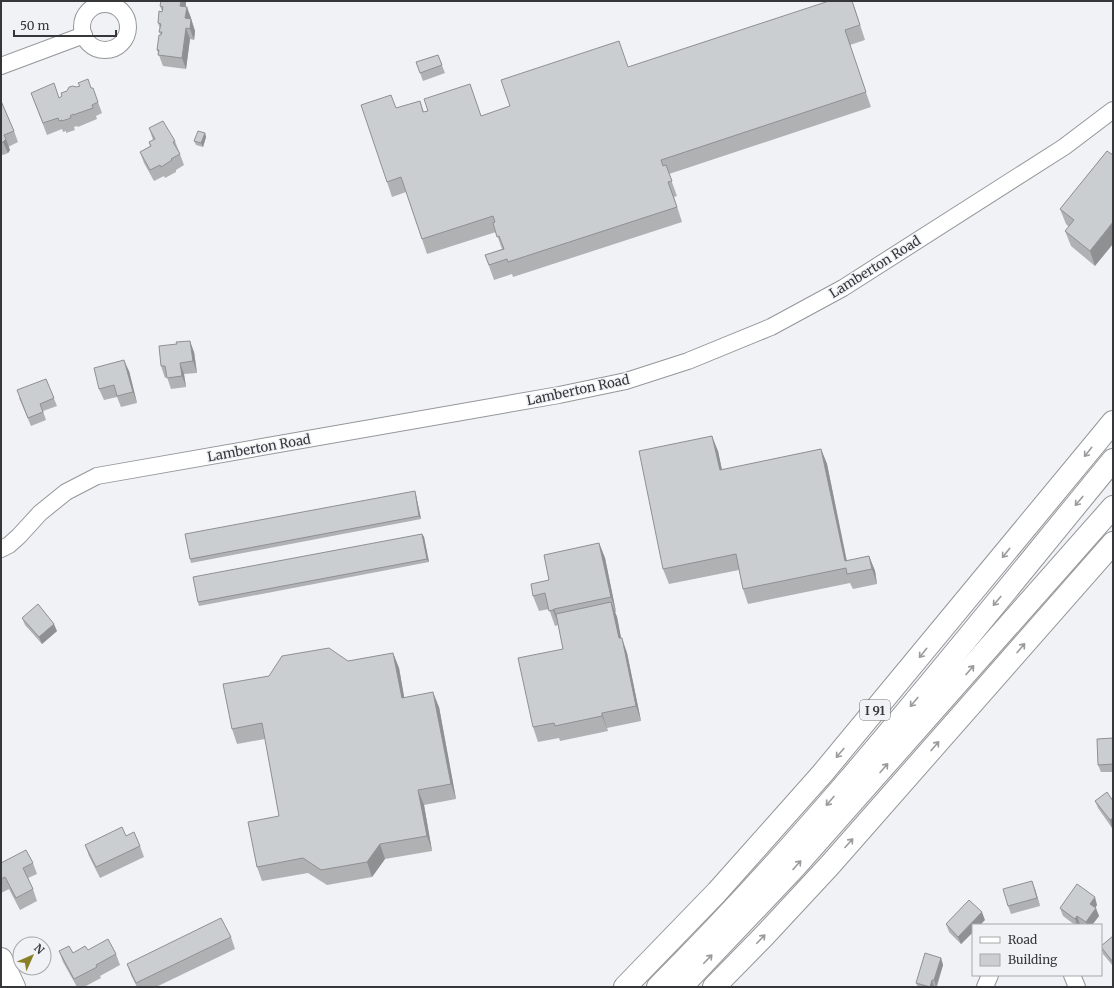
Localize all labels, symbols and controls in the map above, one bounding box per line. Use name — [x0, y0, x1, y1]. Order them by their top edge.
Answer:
scale bar — [14, 12, 116, 38]
text: 50 m — [20, 18, 49, 33]
street label: Lamberton Road — [826, 232, 924, 302]
street label: Lamberton Road — [525, 371, 631, 409]
street label: Lamberton Road — [206, 431, 312, 465]
one-way arrow — [1084, 447, 1093, 458]
one-way arrow — [1075, 496, 1084, 506]
one-way arrow — [1001, 547, 1010, 558]
one-way arrow — [992, 596, 1001, 607]
one-way arrow — [1016, 643, 1025, 654]
one-way arrow — [918, 647, 927, 658]
one-way arrow — [965, 665, 974, 675]
one-way arrow — [909, 696, 918, 707]
road number: I 91 — [860, 700, 890, 720]
one-way arrow — [930, 741, 940, 751]
one-way arrow — [835, 748, 844, 758]
one-way arrow — [879, 762, 888, 773]
one-way arrow — [826, 796, 835, 807]
one-way arrow — [844, 839, 853, 849]
one-way arrow — [793, 860, 802, 870]
legend — [972, 924, 1102, 976]
text: Road — [1008, 932, 1037, 947]
one-way arrow — [756, 934, 766, 944]
north arrow — [12, 936, 52, 976]
text: N — [31, 941, 47, 957]
text: Building — [1008, 952, 1058, 967]
one-way arrow — [703, 954, 713, 964]

